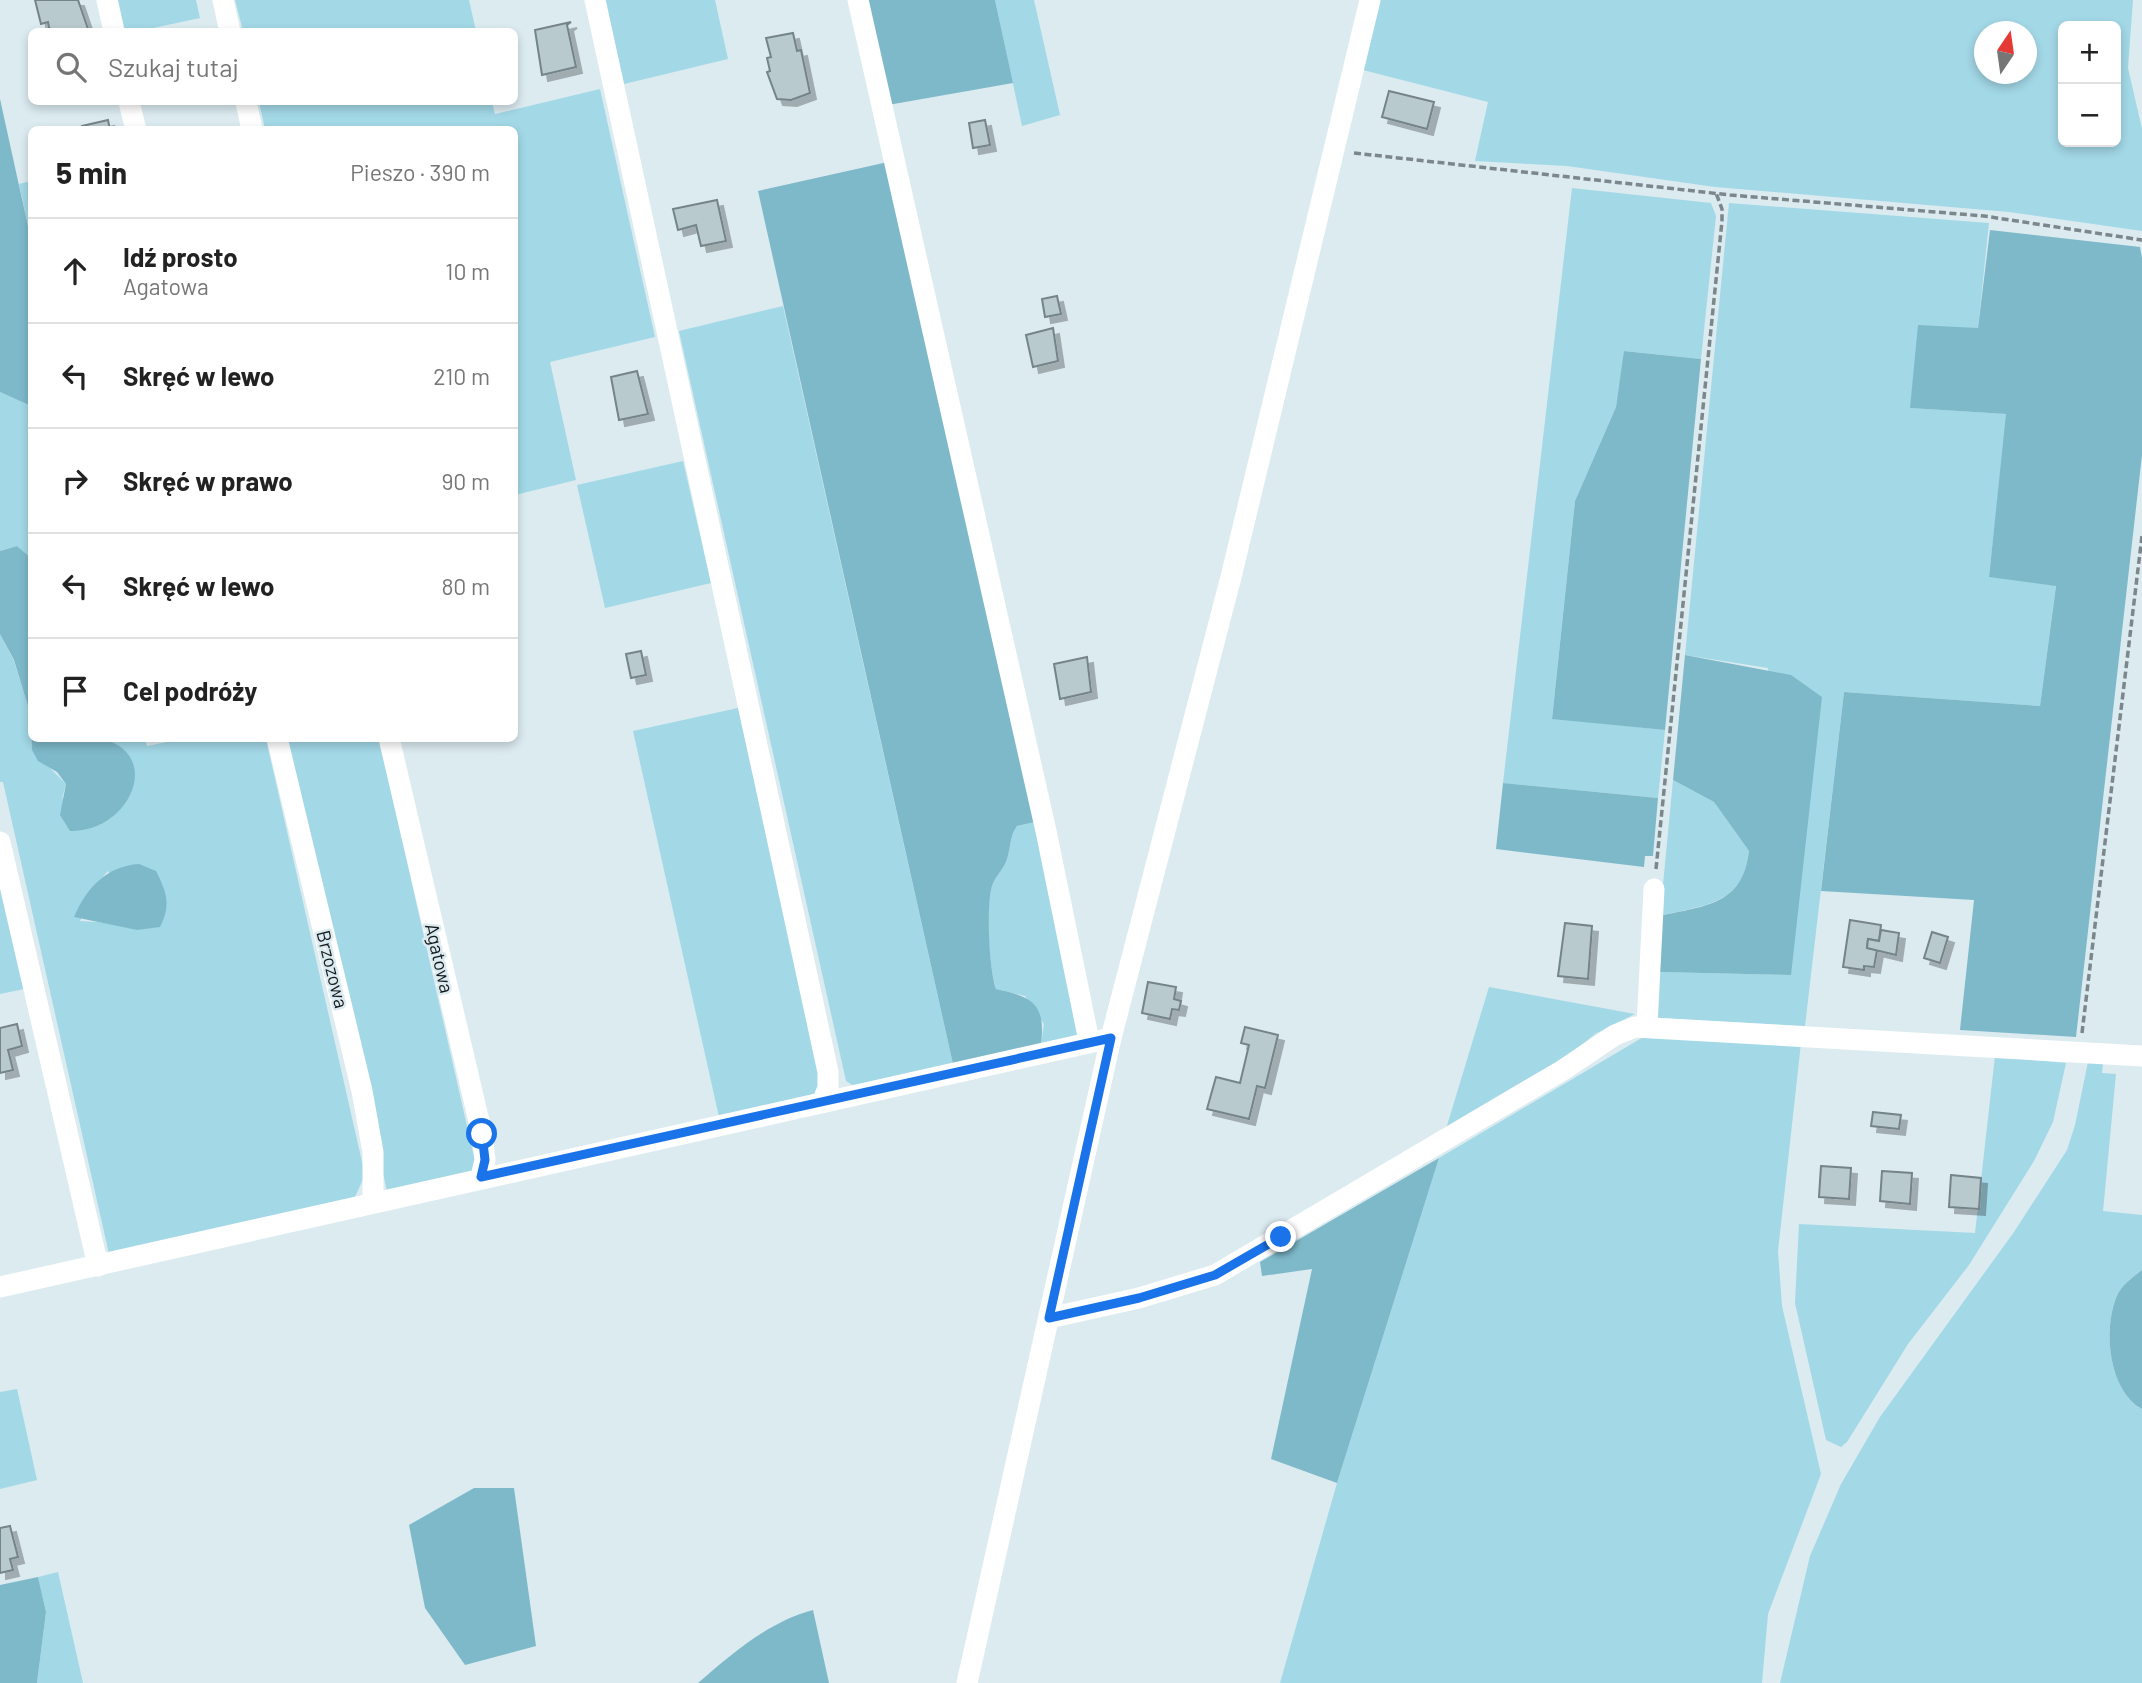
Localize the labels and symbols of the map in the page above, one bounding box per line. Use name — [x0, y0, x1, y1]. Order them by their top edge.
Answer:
north arrow — [1974, 21, 2037, 84]
street label: Agatowa — [421, 921, 459, 995]
street label: Brzozowa — [312, 928, 354, 1010]
route start — [466, 1118, 497, 1149]
route end — [1265, 1221, 1296, 1252]

